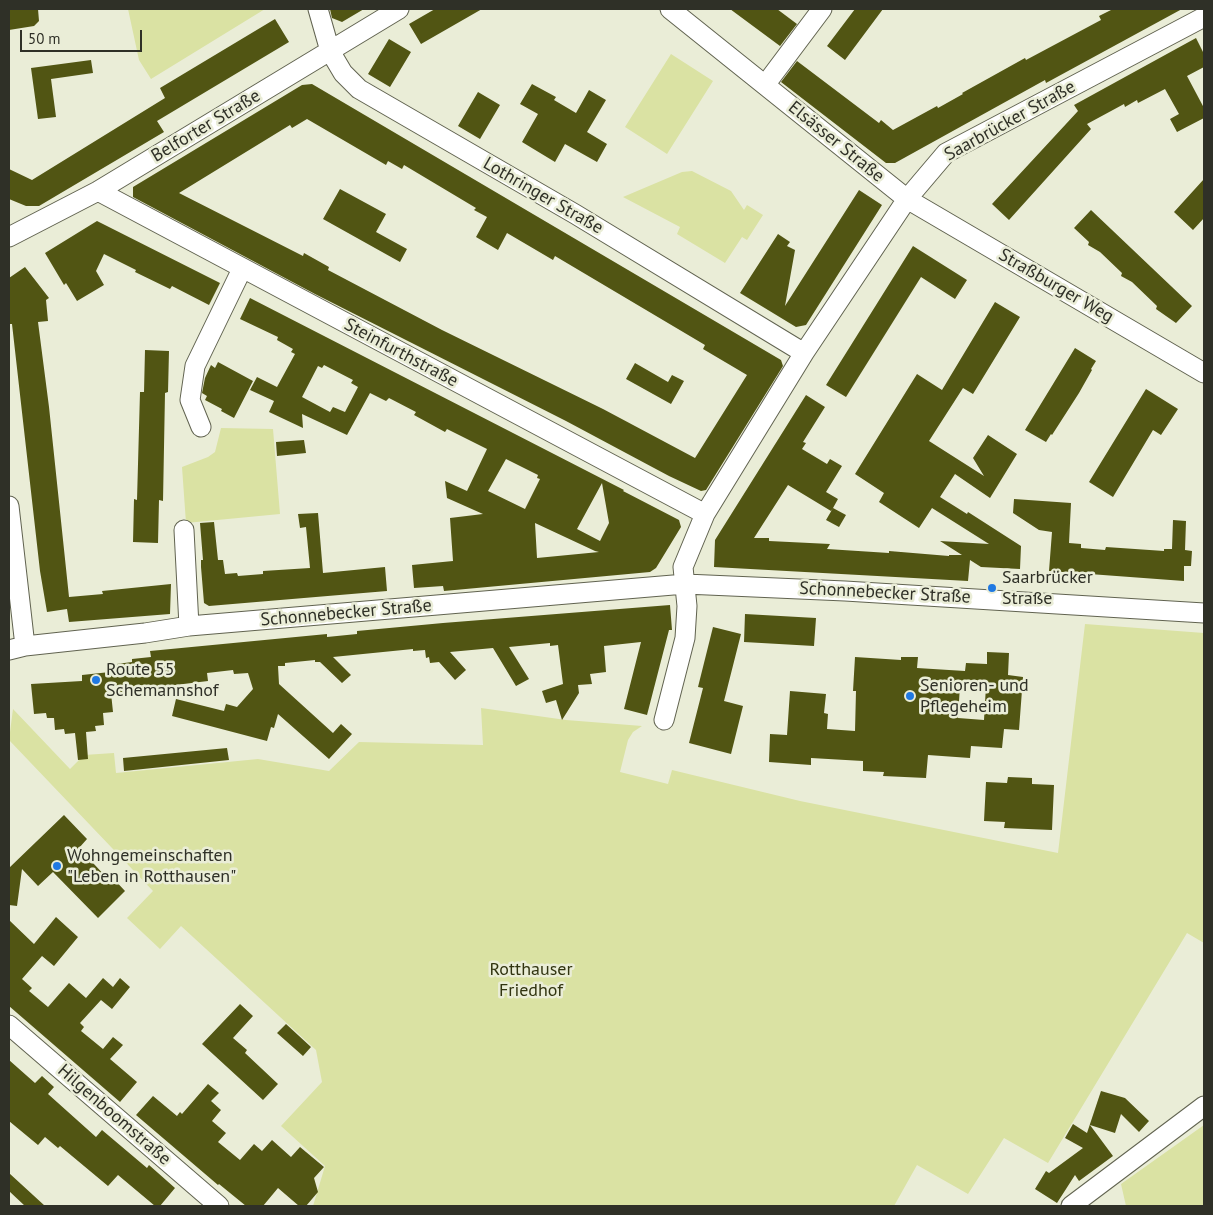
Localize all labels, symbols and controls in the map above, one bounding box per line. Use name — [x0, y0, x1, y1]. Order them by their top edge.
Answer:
scale bar — [22, 20, 145, 52]
text: 50 m — [28, 29, 61, 48]
street label: Saarbrücker Straße — [941, 76, 1079, 166]
street label: Belforter Straße — [148, 85, 264, 167]
street label: Elsässer Straße — [784, 97, 888, 187]
street label: Lothringer Straße — [479, 153, 607, 239]
street label: Straßburger Weg — [995, 244, 1117, 328]
street label: Steinfurthstraße — [340, 314, 462, 392]
place label: Saarbrücker Straße — [1002, 567, 1093, 610]
street label: Schonnebecker Straße — [799, 578, 971, 608]
marker: Saarbrücker Straße — [986, 582, 998, 594]
street label: Schonnebecker Straße — [259, 595, 433, 631]
place label: Route 55 Schemannshof — [106, 659, 218, 702]
marker: Route 55 Schemannshof — [90, 674, 102, 686]
place label: Senioren- und Pflegeheim — [920, 675, 1029, 718]
marker: Senioren- und Pflegeheim — [904, 690, 916, 702]
place label: Wohngemeinschaften "Leben in Rotthausen" — [67, 845, 236, 888]
marker: Wohngemeinschaften "Leben in Rotthausen" — [51, 860, 63, 872]
park label: Rotthauser Friedhof — [489, 959, 573, 1002]
street label: Hilgenboomstraße — [53, 1060, 175, 1170]

